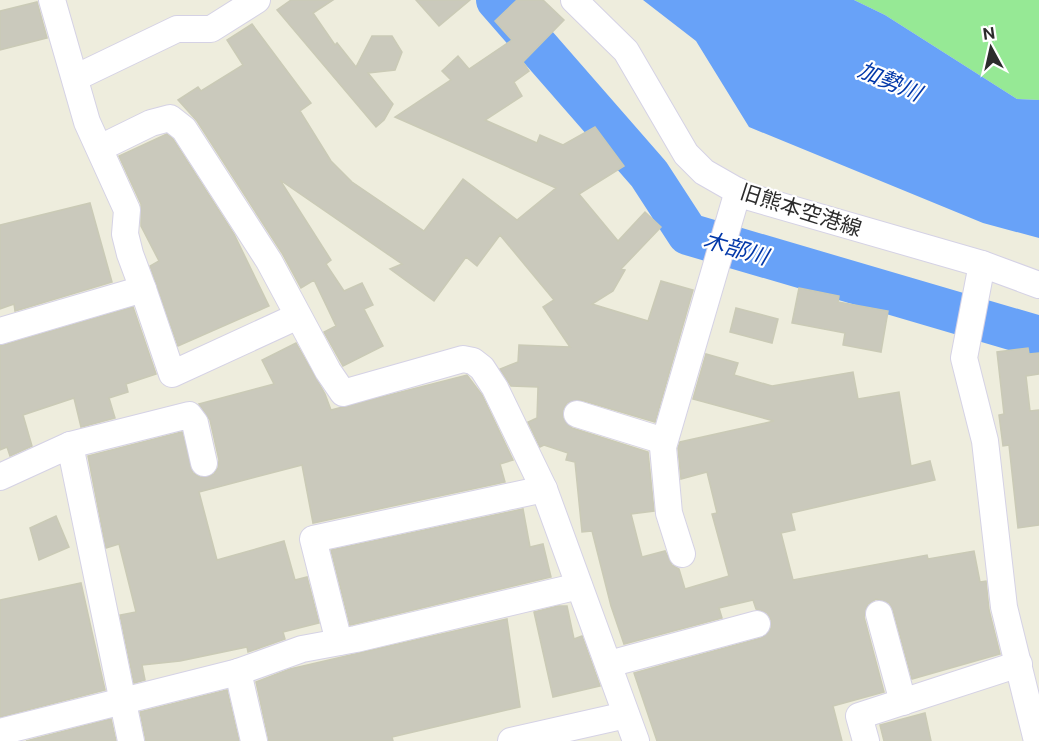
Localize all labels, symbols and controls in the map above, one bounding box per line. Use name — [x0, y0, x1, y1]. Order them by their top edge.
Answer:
north arrow — [961, 18, 1021, 78]
text: N — [981, 23, 997, 44]
water label: 加勢川 — [855, 56, 927, 107]
street label: 旧熊本空港線 — [737, 179, 865, 241]
water label: 木部川 — [701, 226, 773, 270]

